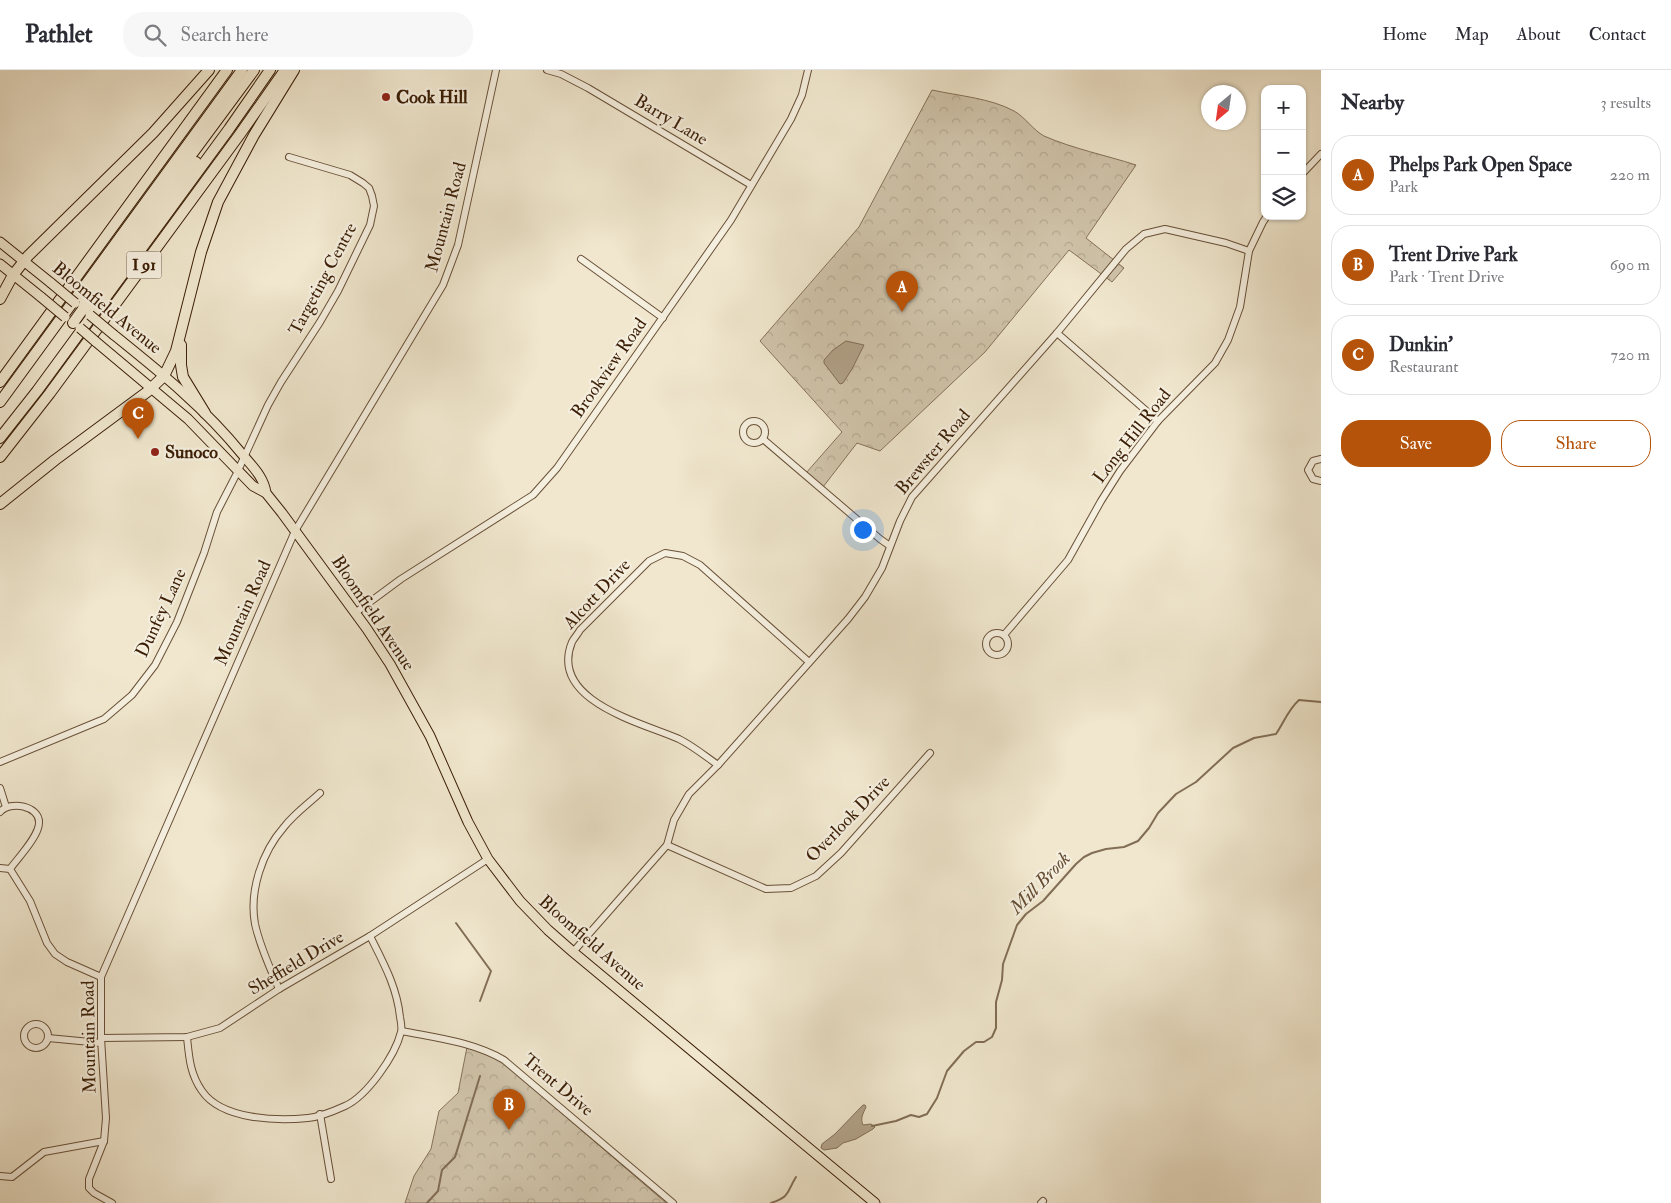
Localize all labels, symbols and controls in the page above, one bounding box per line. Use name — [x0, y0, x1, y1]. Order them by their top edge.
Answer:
search box — [123, 12, 473, 57]
text: Pathlet — [25, 19, 93, 50]
icon: search — [141, 21, 169, 49]
text: Search here — [181, 23, 268, 47]
text: Home — [1382, 23, 1427, 46]
text: Map — [1455, 23, 1489, 46]
text: About — [1517, 23, 1561, 46]
text: Contact — [1589, 23, 1646, 46]
north arrow — [1201, 85, 1246, 130]
map controls — [1261, 85, 1306, 220]
button: + — [1261, 85, 1306, 130]
place label: Cook Hill — [396, 86, 468, 109]
street label: Barry Lane — [630, 89, 712, 151]
text: Nearby — [1341, 89, 1404, 116]
marker: Cook Hill — [380, 91, 392, 103]
text: 3 results — [1600, 93, 1651, 113]
button: − — [1261, 130, 1306, 175]
text: Phelps Park Open Space — [1389, 153, 1572, 177]
street label: Mountain Road — [420, 159, 472, 275]
text: A — [1353, 165, 1363, 185]
text: 220 m — [1610, 165, 1650, 185]
button: layers — [1261, 175, 1306, 220]
text: Park — [1389, 177, 1418, 197]
street label: Targeting Centre — [284, 218, 363, 339]
text: Trent Drive Park — [1389, 243, 1518, 267]
road number: I 91 — [126, 252, 162, 278]
text: B — [1353, 255, 1363, 275]
text: 690 m — [1610, 255, 1650, 275]
street label: Bloomfield Avenue — [48, 257, 167, 359]
text: Park · Trent Drive — [1389, 267, 1504, 287]
pin: A — [886, 271, 918, 312]
street label: Brookview Road — [566, 313, 652, 422]
text: Dunkin' — [1389, 333, 1453, 357]
text: C — [1352, 345, 1364, 365]
text: 720 m — [1611, 345, 1650, 365]
text: Restaurant — [1389, 357, 1458, 377]
street label: Long Hill Road — [1088, 384, 1176, 488]
pin: C — [122, 398, 154, 439]
street label: Brewster Road — [891, 404, 976, 499]
button: Save — [1341, 420, 1491, 467]
button: Share — [1501, 420, 1651, 467]
place label: Sunoco — [165, 441, 218, 464]
marker: Sunoco — [149, 446, 161, 458]
your location — [850, 517, 876, 543]
street label: Bloomfield Avenue — [326, 551, 420, 675]
street label: Alcott Drive — [558, 553, 636, 635]
street label: Mountain Road — [210, 557, 277, 669]
street label: Dunfey Lane — [130, 564, 192, 661]
street label: Overlook Drive — [801, 770, 895, 867]
water label: Mill Brook — [1004, 847, 1076, 920]
street label: Bloomfield Avenue — [534, 890, 651, 996]
street label: Sheffield Drive — [244, 925, 348, 1001]
street label: Mountain Road — [77, 980, 101, 1094]
street label: Trent Drive — [518, 1049, 599, 1122]
pin: B — [493, 1089, 525, 1130]

